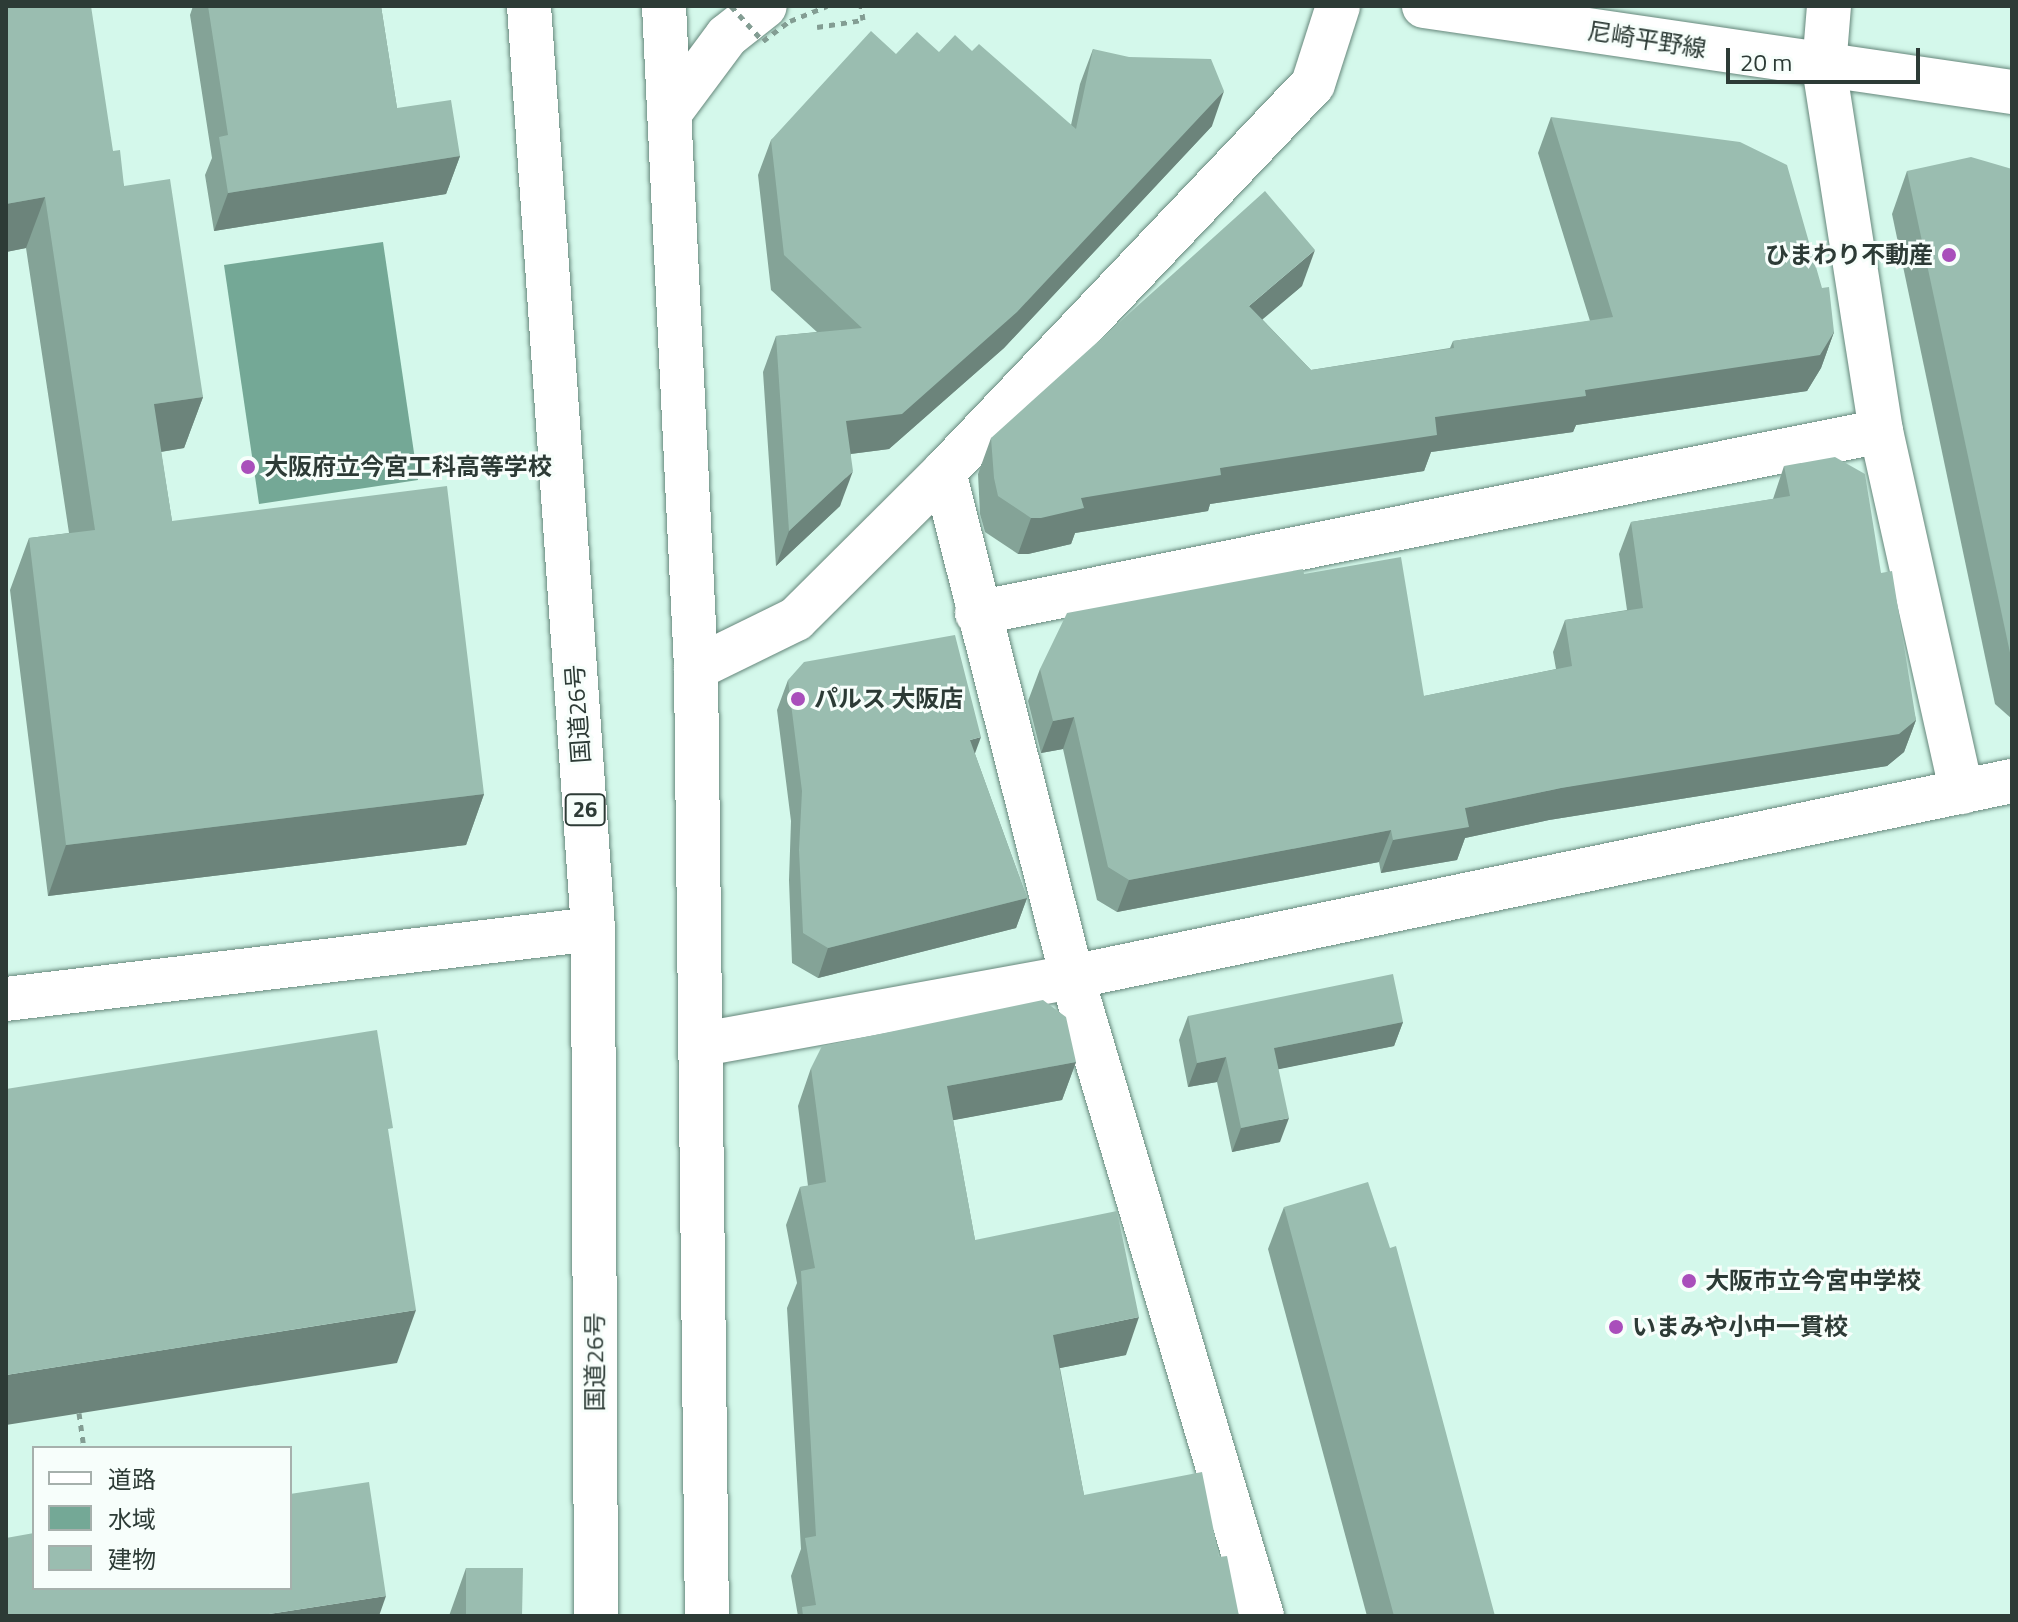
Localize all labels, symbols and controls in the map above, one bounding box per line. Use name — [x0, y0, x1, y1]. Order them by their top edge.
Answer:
street label: 尼崎平野線 — [1585, 16, 1709, 64]
scale bar — [1730, 32, 1924, 82]
text: 20 m — [1740, 44, 1792, 80]
place label: ひまわり不動産 — [1765, 241, 1933, 269]
marker: ひまわり不動産 — [1940, 246, 1958, 264]
place label: 大阪府立今宮工科高等学校 — [264, 453, 552, 481]
marker: 大阪府立今宮工科高等学校 — [239, 458, 257, 476]
street label: 国道26号 — [560, 664, 596, 764]
place label: パルス 大阪店 — [814, 685, 963, 713]
marker: パルス 大阪店 — [789, 690, 807, 708]
road number: 26 — [563, 792, 607, 828]
place label: 大阪市立今宮中学校 — [1705, 1267, 1921, 1295]
marker: 大阪市立今宮中学校 — [1680, 1272, 1698, 1290]
street label: 国道26号 — [581, 1313, 609, 1411]
place label: いまみや小中一貫校 — [1632, 1313, 1848, 1341]
marker: いまみや小中一貫校 — [1607, 1318, 1625, 1336]
legend — [32, 1446, 292, 1590]
text: 道路 — [108, 1461, 156, 1497]
text: 水域 — [108, 1501, 156, 1537]
text: 建物 — [108, 1541, 156, 1577]

